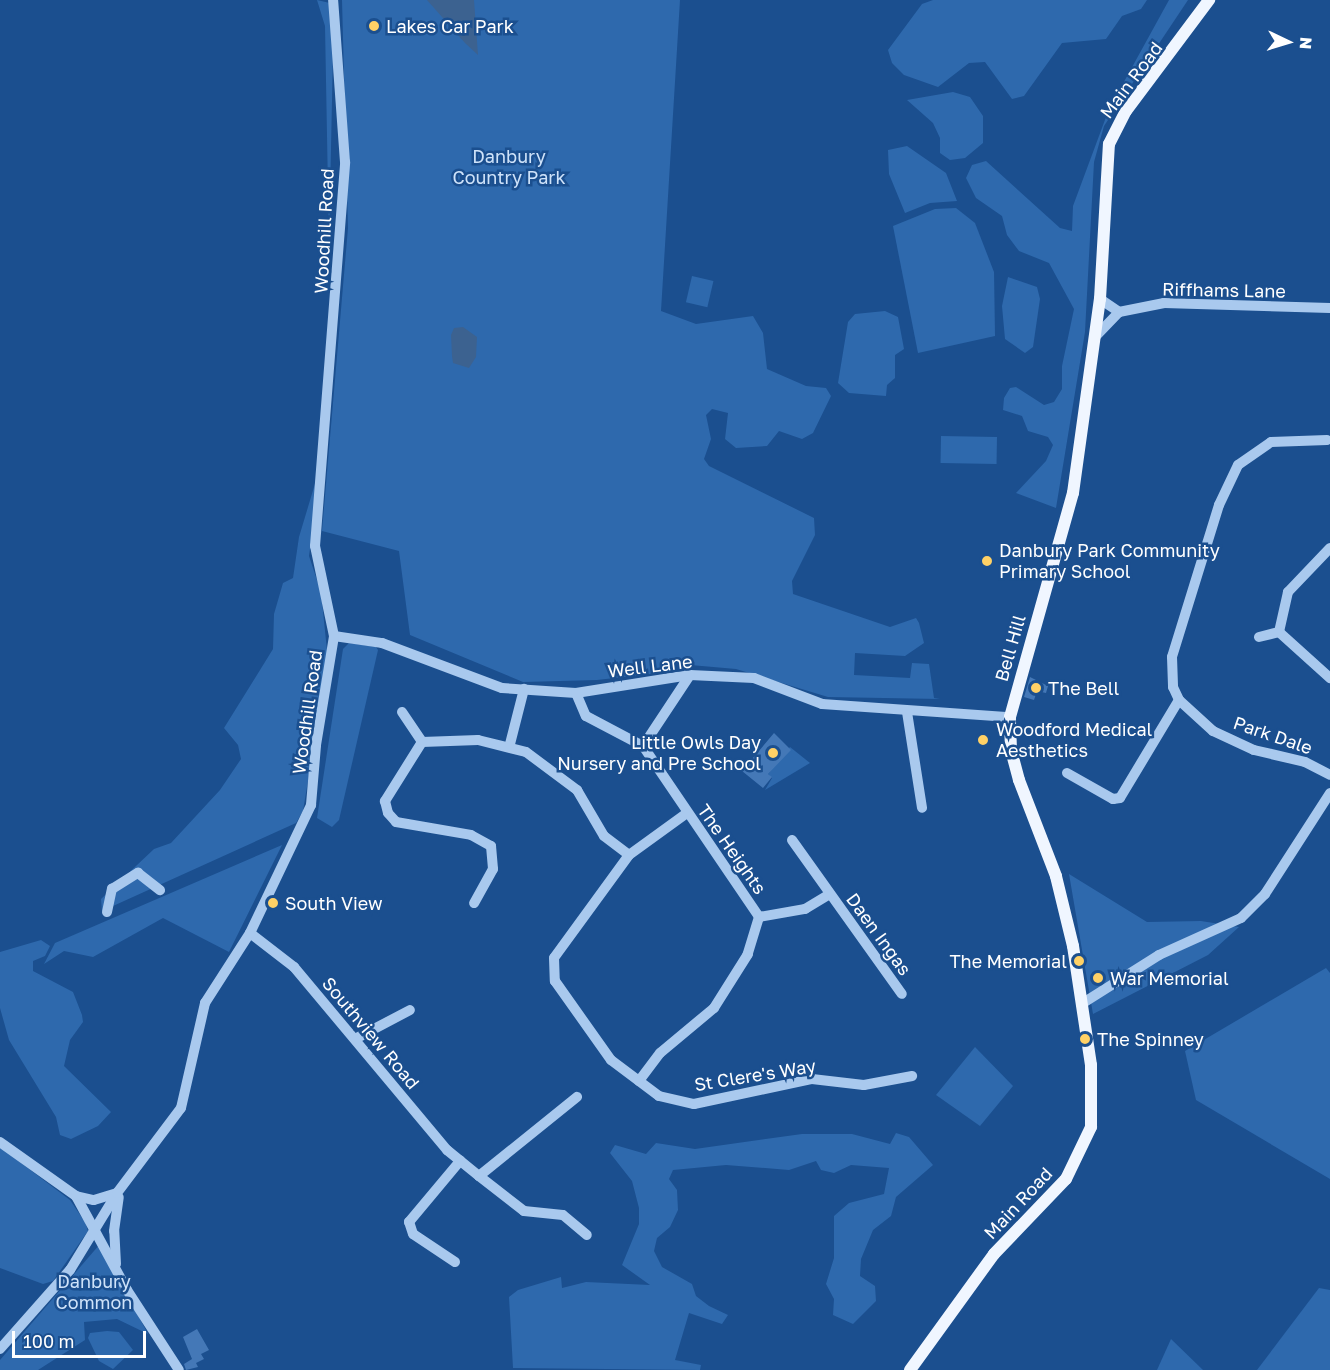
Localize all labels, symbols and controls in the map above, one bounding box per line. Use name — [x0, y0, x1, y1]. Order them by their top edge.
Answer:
north arrow — [1258, 12, 1318, 72]
place label: Lakes Car Park — [386, 15, 514, 37]
marker: Lakes Car Park — [367, 19, 381, 33]
text: N — [1296, 36, 1316, 50]
street label: Main Road — [1095, 38, 1167, 122]
park label: Danbury Country Park — [452, 146, 566, 188]
street label: Woodhill Road — [310, 168, 338, 294]
street label: Riffhams Lane — [1162, 278, 1286, 302]
place label: Danbury Park Community Primary School — [999, 540, 1220, 582]
marker: Danbury Park Community Primary School — [980, 554, 994, 568]
street label: Bell Hill — [990, 612, 1030, 684]
street label: Woodhill Road — [288, 648, 326, 776]
street label: Well Lane — [606, 650, 694, 682]
place label: The Bell — [1048, 677, 1119, 699]
marker: The Bell — [1029, 681, 1043, 695]
street label: Park Dale — [1231, 711, 1315, 759]
place label: Woodford Medical Aesthetics — [996, 719, 1152, 762]
marker: Woodford Medical Aesthetics — [974, 731, 992, 749]
place label: Little Owls Day Nursery and Pre School — [557, 732, 761, 774]
marker: Little Owls Day Nursery and Pre School — [766, 746, 780, 760]
street label: The Heights — [693, 800, 771, 898]
street label: Daen Ingas — [842, 889, 916, 979]
place label: South View — [285, 892, 383, 914]
marker: South View — [266, 896, 280, 910]
place label: The Memorial — [949, 950, 1067, 972]
marker: The Memorial — [1072, 954, 1086, 968]
place label: War Memorial — [1110, 967, 1229, 989]
marker: War Memorial — [1091, 971, 1105, 985]
street label: Southview Road — [318, 973, 424, 1093]
place label: The Spinney — [1097, 1028, 1204, 1050]
marker: The Spinney — [1078, 1032, 1092, 1046]
street label: St Clere's Way — [693, 1055, 817, 1095]
street label: Main Road — [979, 1163, 1057, 1243]
park label: Danbury Common — [56, 1271, 132, 1314]
scale bar — [15, 1319, 148, 1357]
text: 100 m — [23, 1330, 74, 1352]

